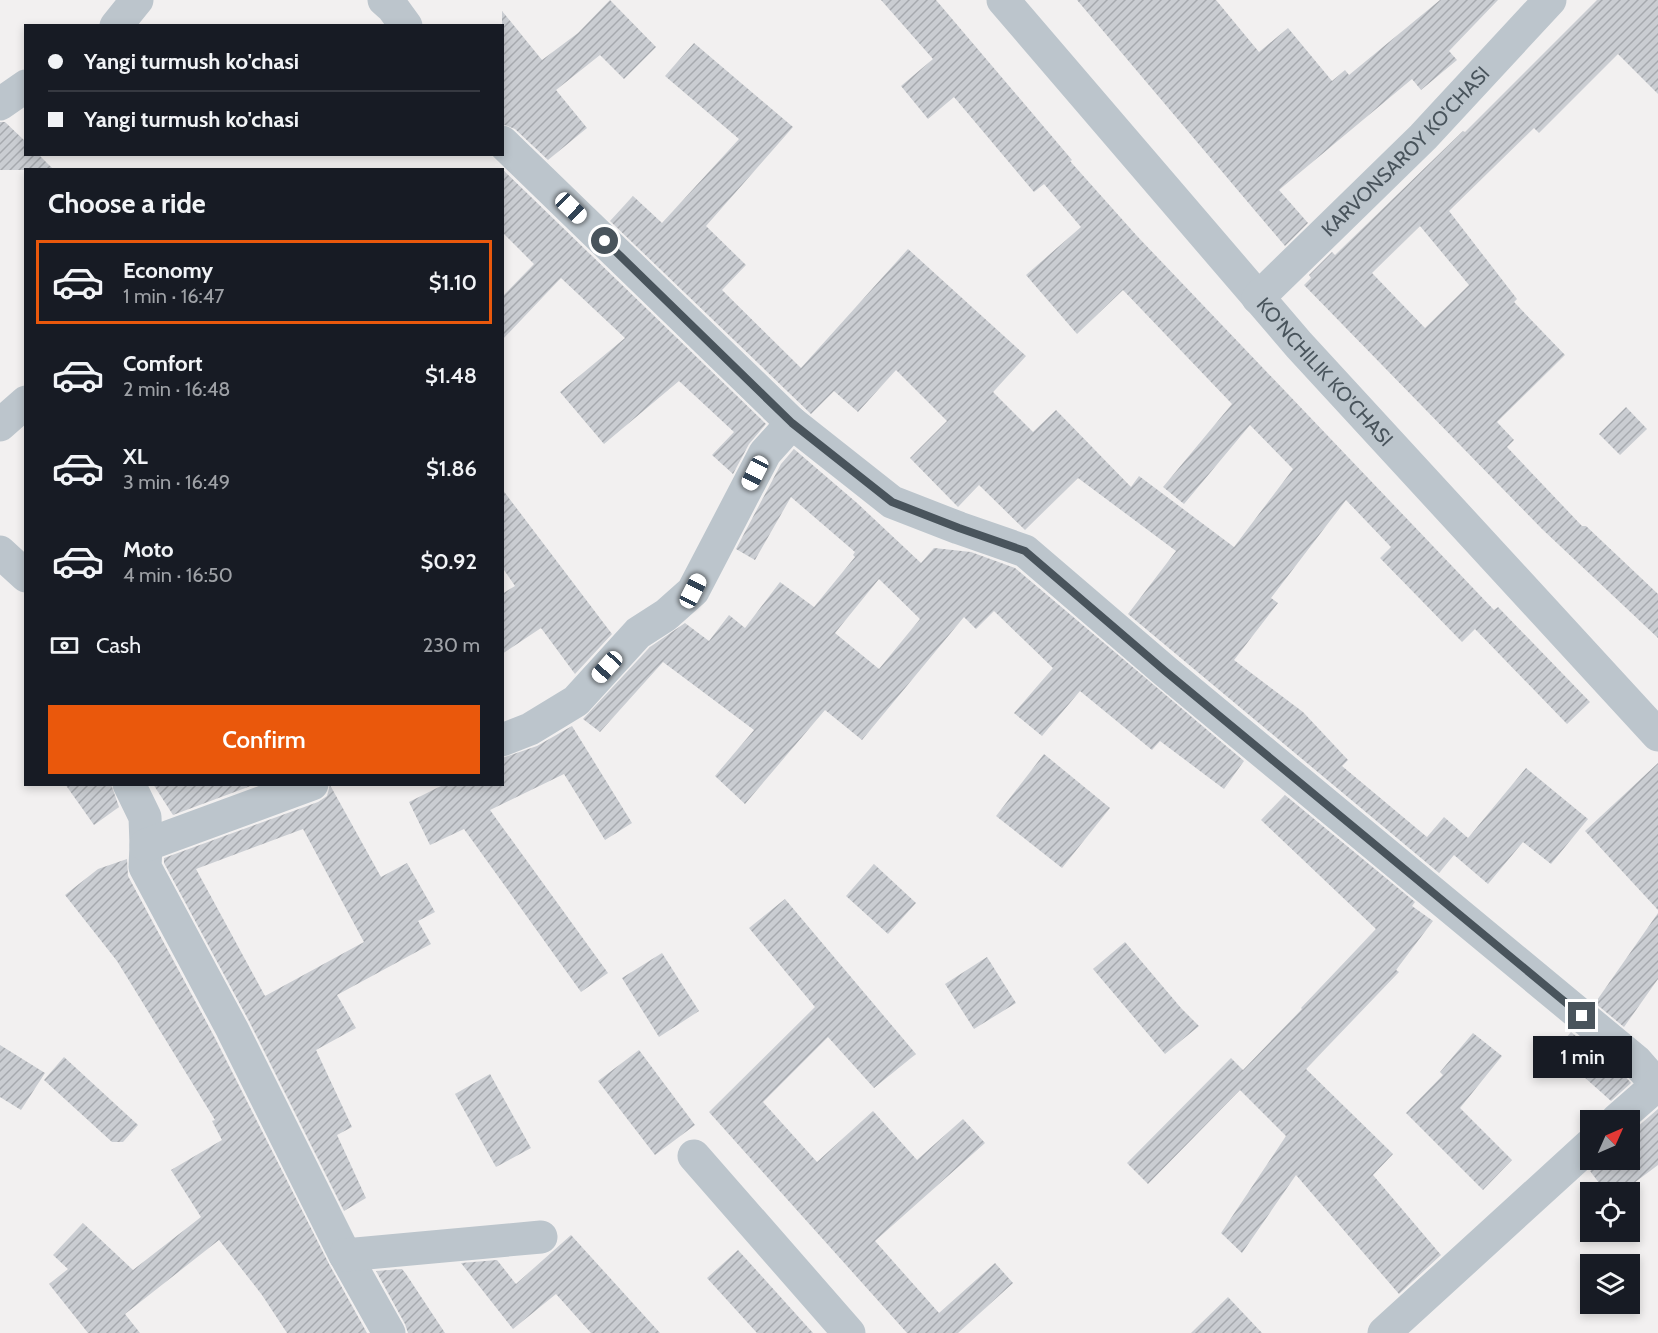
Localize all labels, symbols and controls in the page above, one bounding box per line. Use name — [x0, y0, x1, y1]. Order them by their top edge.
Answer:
text: Yangi turmush ko'chasi — [84, 48, 299, 75]
street label: KARVONSAROY KO'CHASI — [1317, 61, 1494, 241]
text: Yangi turmush ko'chasi — [84, 106, 299, 133]
text: Choose a ride — [48, 187, 206, 220]
car — [552, 189, 590, 227]
route start — [591, 227, 618, 254]
icon: car — [51, 255, 105, 309]
text: Economy — [123, 257, 213, 284]
text: $1.10 — [429, 269, 477, 296]
text: 1 min · 16:47 — [123, 284, 224, 308]
street label: KO‘NCHILIK KO'CHASI — [1252, 293, 1398, 451]
icon: car — [51, 348, 105, 402]
text: Comfort — [123, 350, 202, 377]
text: $1.48 — [425, 362, 477, 389]
text: 2 min · 16:48 — [123, 377, 230, 401]
icon: car — [51, 441, 105, 495]
text: XL — [123, 443, 148, 470]
car — [739, 453, 771, 493]
text: $1.86 — [426, 455, 477, 482]
text: 3 min · 16:49 — [123, 470, 230, 494]
icon: car — [51, 534, 105, 588]
text: Moto — [123, 536, 174, 563]
text: $0.92 — [420, 548, 477, 575]
text: 4 min · 16:50 — [123, 563, 233, 587]
car — [677, 571, 709, 611]
icon: cash — [48, 629, 81, 662]
text: Cash — [96, 632, 141, 659]
text: 230 m — [423, 633, 480, 657]
car — [588, 648, 626, 686]
button: Confirm — [48, 705, 480, 774]
route end — [1568, 1002, 1595, 1029]
callout: 1 min — [1532, 1037, 1632, 1079]
text: 1 min — [1560, 1045, 1605, 1069]
north arrow — [1580, 1110, 1640, 1170]
map controls — [1580, 1110, 1640, 1314]
button: locate — [1580, 1182, 1640, 1242]
button: layers — [1580, 1254, 1640, 1314]

